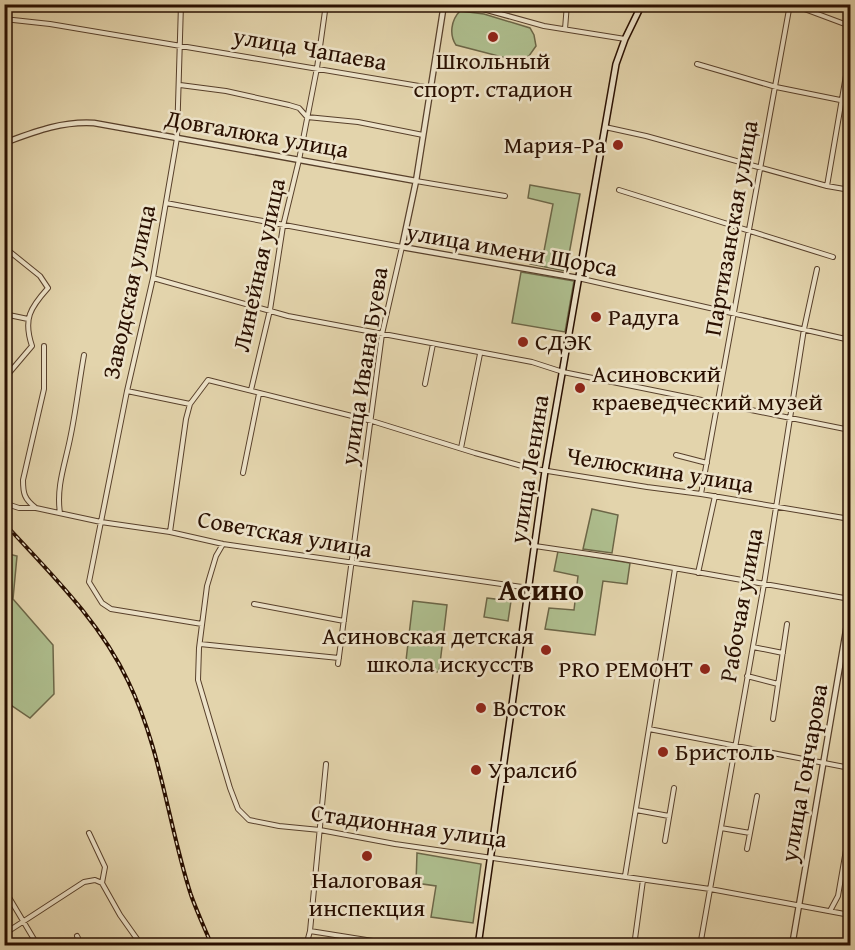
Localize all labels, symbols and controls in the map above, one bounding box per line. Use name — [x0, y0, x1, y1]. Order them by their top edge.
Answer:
street label: улица Чапаева — [229, 18, 390, 79]
marker: Школьный спорт. стадион — [486, 30, 500, 44]
place label: Школьный спорт. стадион — [413, 43, 573, 106]
street label: Довгалюка улица — [162, 100, 352, 167]
street label: Партизанская улица — [694, 117, 767, 338]
place label: Мария-Ра — [504, 127, 607, 162]
marker: Мария-Ра — [611, 138, 625, 152]
street label: Линейная улица — [223, 174, 294, 355]
street label: Заводская улица — [93, 201, 164, 382]
street label: улица имени Щорса — [403, 214, 621, 285]
street label: улица Ивана Буева — [330, 264, 397, 469]
place label: Радуга — [608, 299, 680, 334]
marker: Радуга — [589, 310, 603, 324]
place label: СДЭК — [535, 324, 592, 359]
marker: СДЭК — [516, 335, 530, 349]
place label: Асиновский краеведческий музей — [592, 356, 823, 419]
marker: Асиновский краеведческий музей — [573, 381, 587, 395]
street label: улица Ленина — [499, 391, 558, 547]
street label: Челюскина улица — [564, 437, 757, 502]
street label: Советская улица — [195, 501, 376, 566]
street label: Рабочая улица — [710, 525, 771, 684]
district label: Асино — [498, 567, 584, 611]
place label: Асиновская детская школа искусств — [322, 618, 534, 681]
marker: Асиновская детская школа искусств — [539, 643, 553, 657]
place label: PRO РЕМОНТ — [559, 651, 693, 686]
marker: PRO РЕМОНТ — [698, 662, 712, 676]
street label: улица Гончарова — [770, 680, 837, 866]
place label: Восток — [493, 690, 566, 725]
marker: Восток — [474, 701, 488, 715]
place label: Бристоль — [675, 734, 775, 769]
marker: Бристоль — [656, 745, 670, 759]
place label: Уралсиб — [488, 752, 577, 787]
marker: Уралсиб — [469, 763, 483, 777]
street label: Стадионная улица — [309, 794, 510, 857]
marker: Налоговая инспекция — [360, 849, 374, 863]
place label: Налоговая инспекция — [309, 862, 425, 925]

